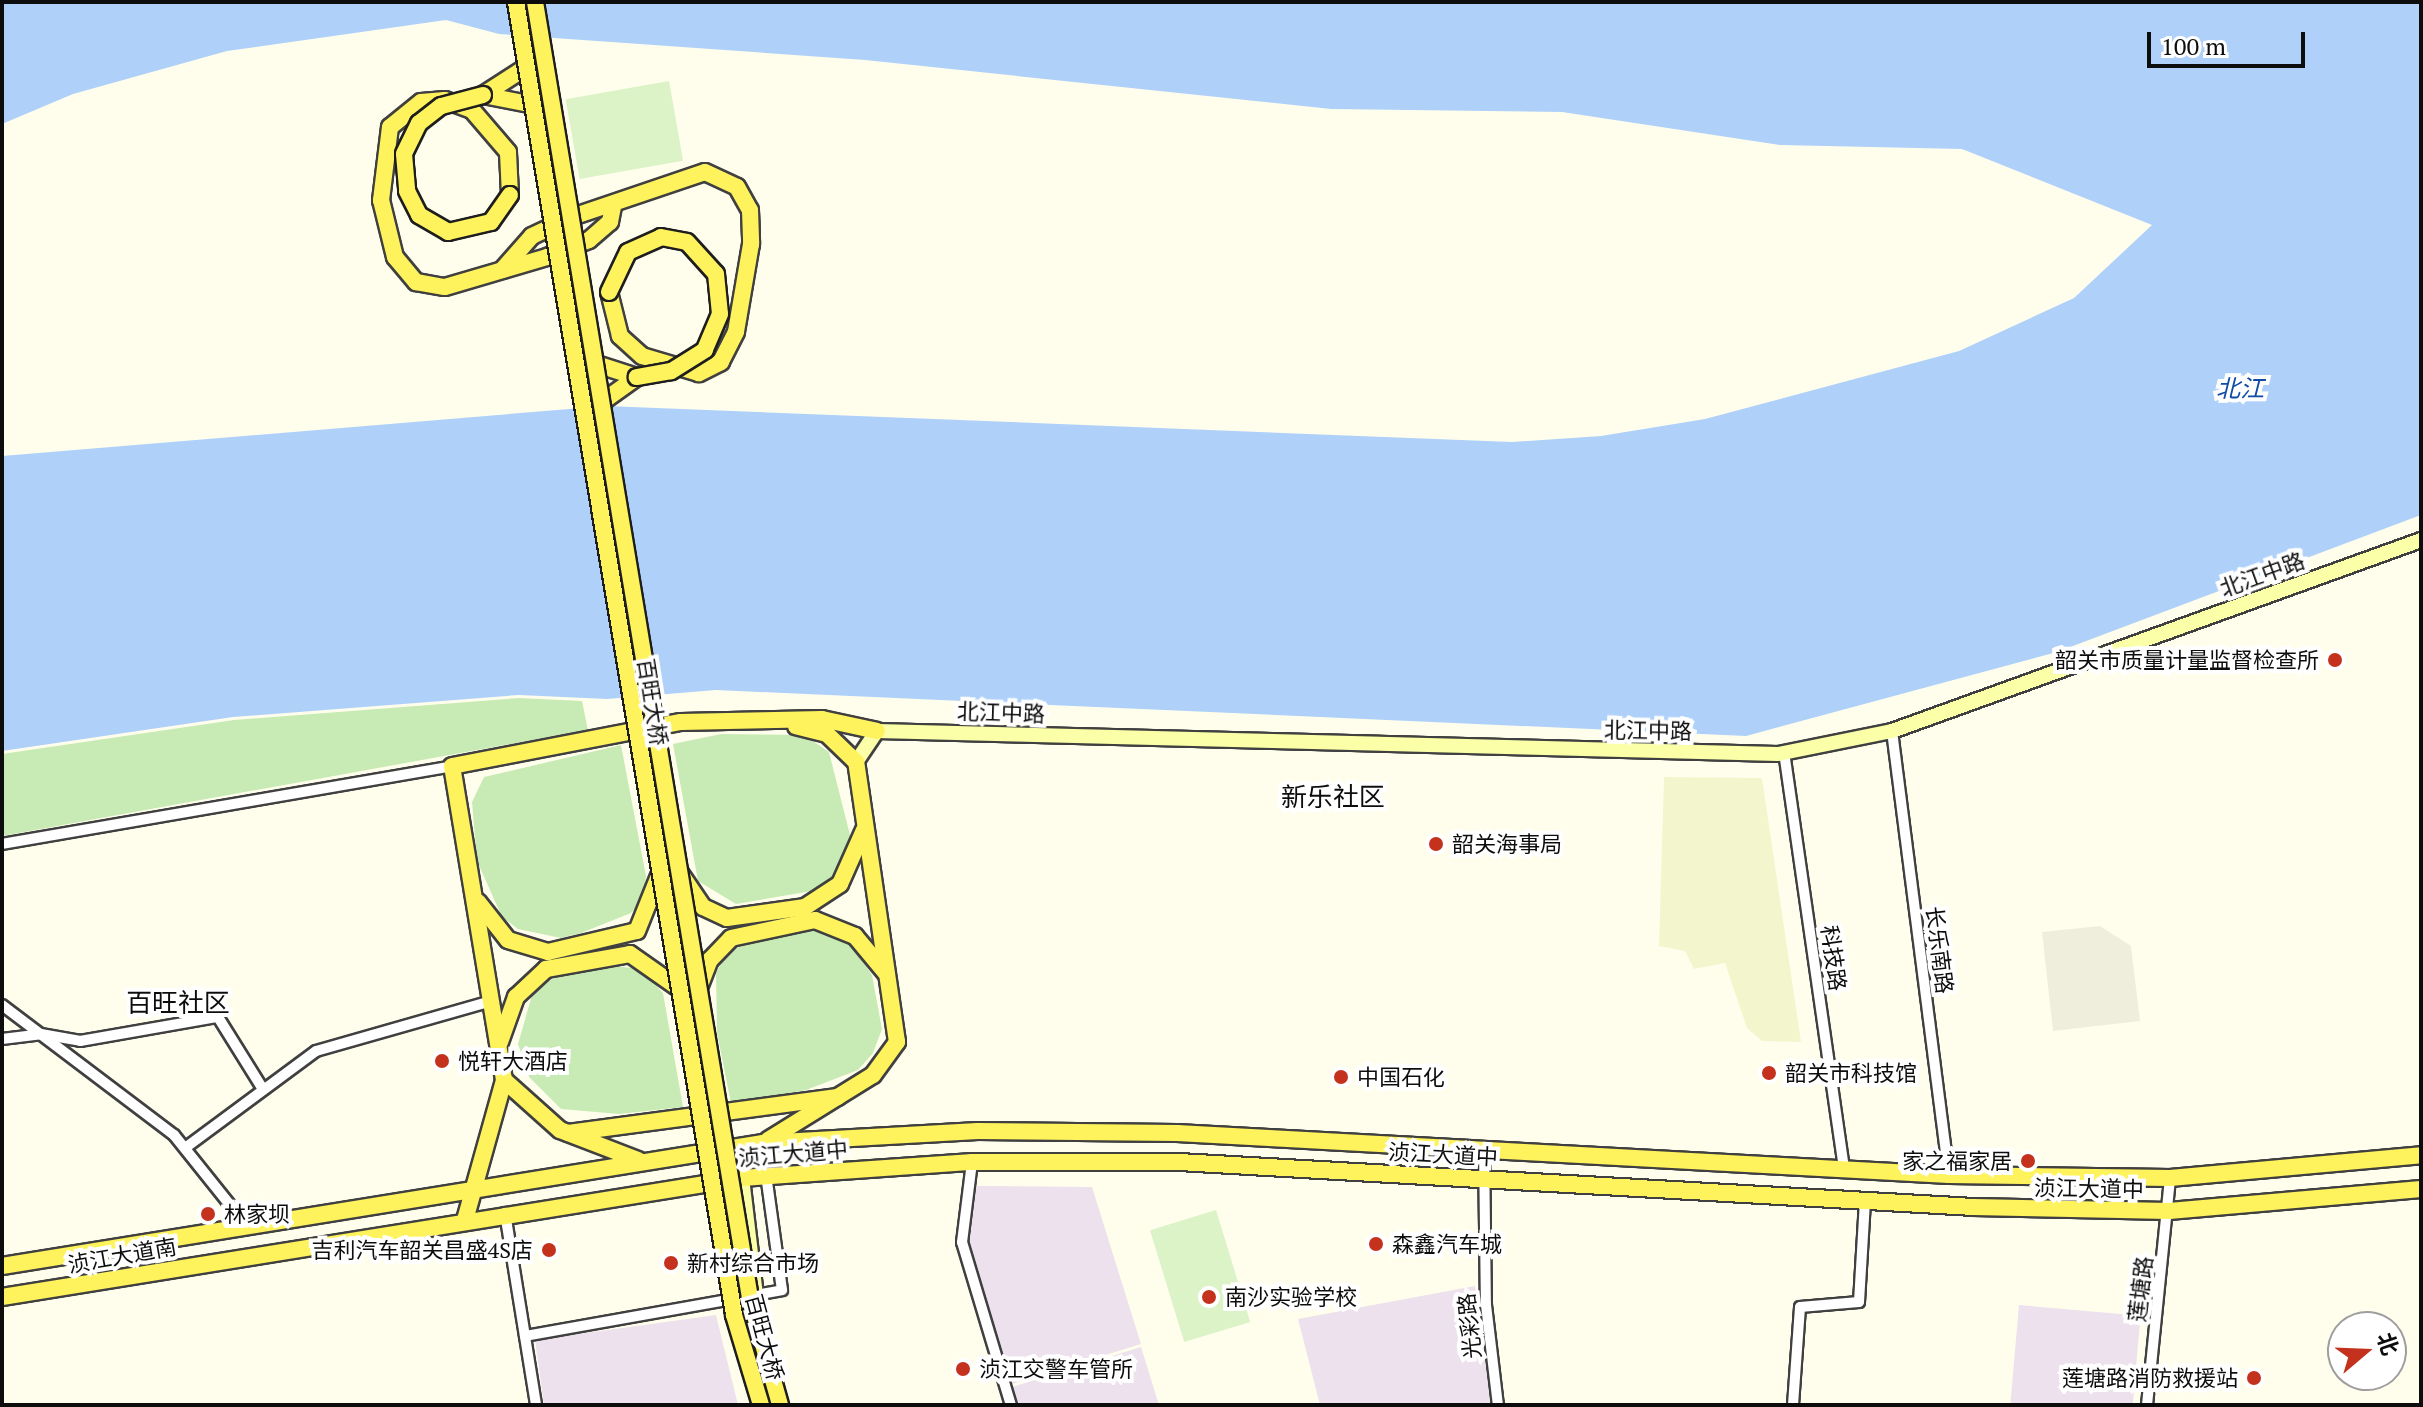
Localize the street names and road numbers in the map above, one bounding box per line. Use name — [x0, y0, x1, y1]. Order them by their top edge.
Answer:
street label: 北江中路 — [2216, 547, 2308, 601]
street label: 百旺大桥 — [633, 656, 673, 748]
street label: 北江中路 — [957, 697, 1045, 727]
street label: 北江中路 — [1604, 716, 1692, 744]
street label: 长乐南路 — [1922, 905, 1958, 995]
street label: 科技路 — [1816, 923, 1852, 993]
street label: 浈江大道中 — [737, 1135, 849, 1171]
street label: 浈江大道中 — [1387, 1138, 1499, 1170]
street label: 浈江大道中 — [2034, 1174, 2144, 1202]
street label: 浈江大道南 — [66, 1232, 178, 1278]
street label: 莲塘路 — [2123, 1255, 2157, 1323]
street label: 百旺大桥 — [741, 1291, 789, 1383]
street label: 光彩路 — [1452, 1292, 1486, 1360]

